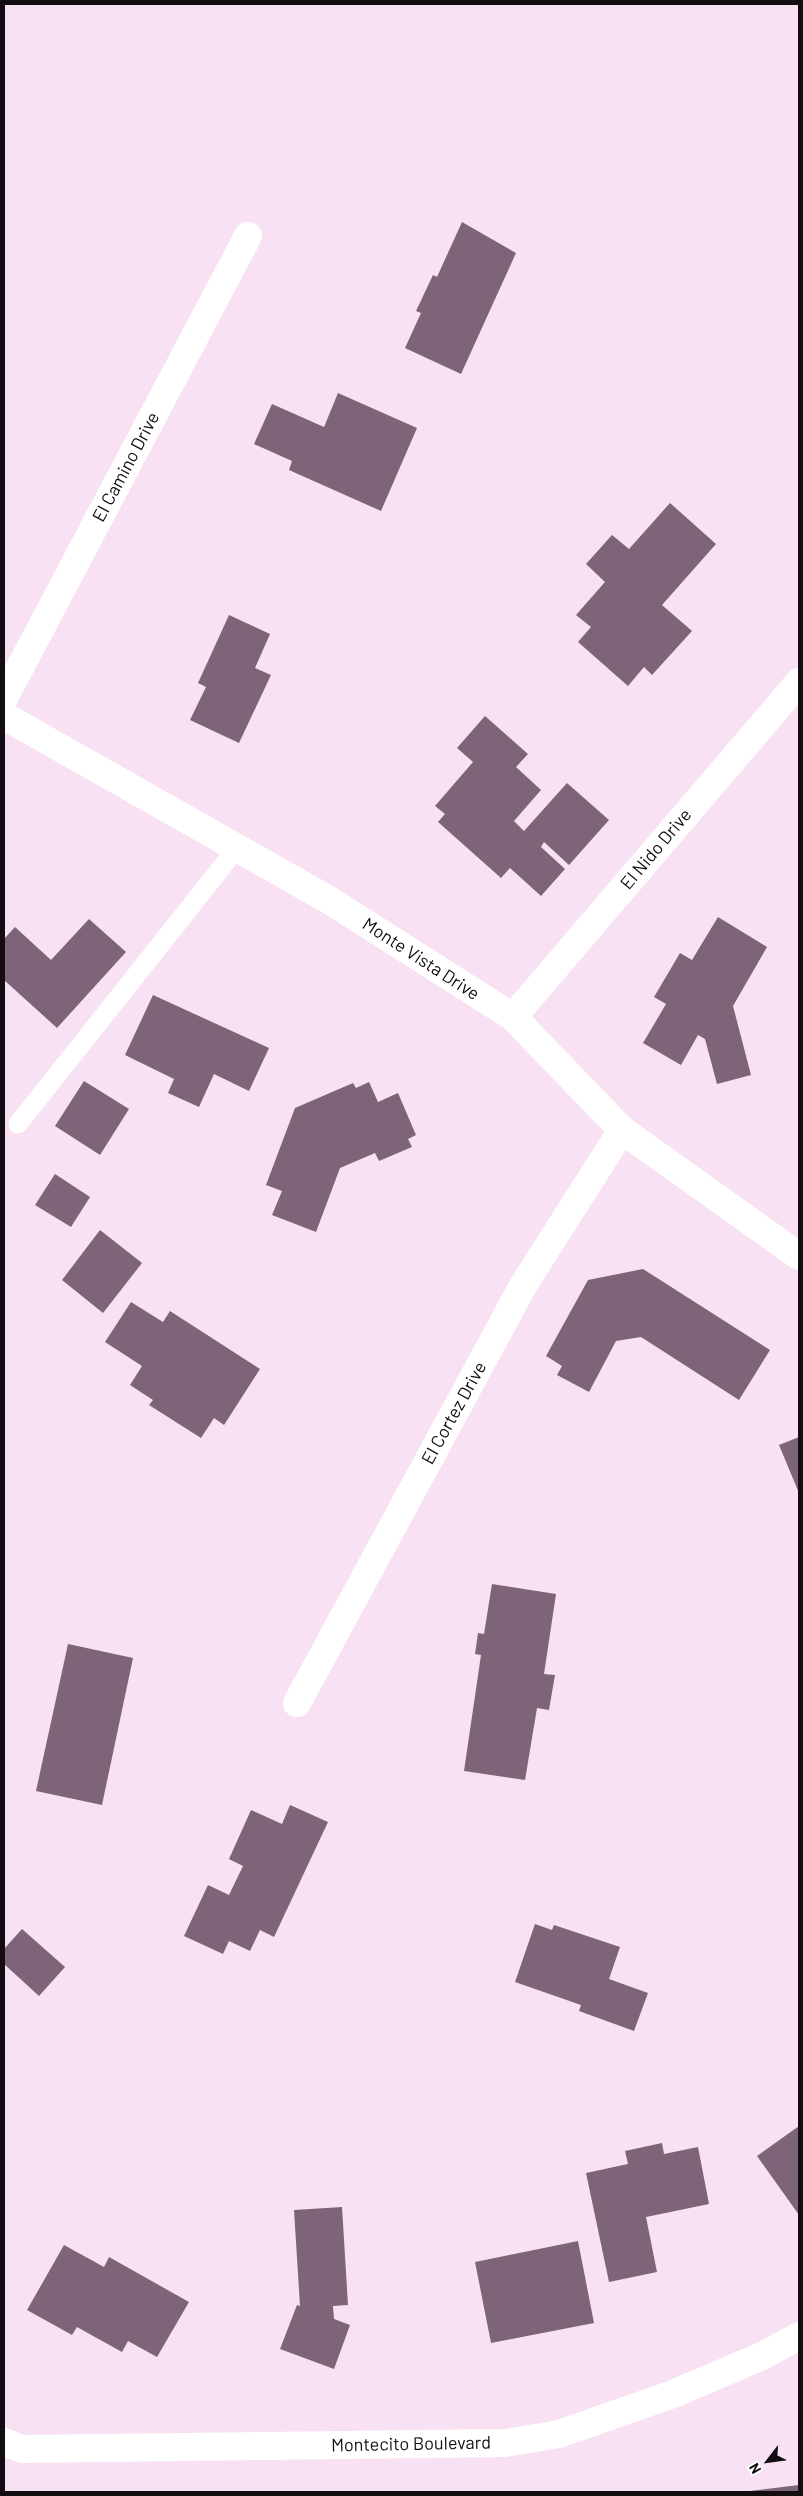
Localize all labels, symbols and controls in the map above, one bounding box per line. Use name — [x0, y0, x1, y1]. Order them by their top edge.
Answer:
street label: El Camino Drive — [88, 408, 164, 526]
street label: El Nido Drive — [616, 804, 696, 894]
street label: Monte Vista Drive — [358, 913, 484, 1005]
street label: El Cortez Drive — [417, 1358, 491, 1468]
street label: Montecito Boulevard — [331, 2432, 491, 2456]
north arrow — [743, 2436, 793, 2486]
text: N — [745, 2460, 764, 2477]

